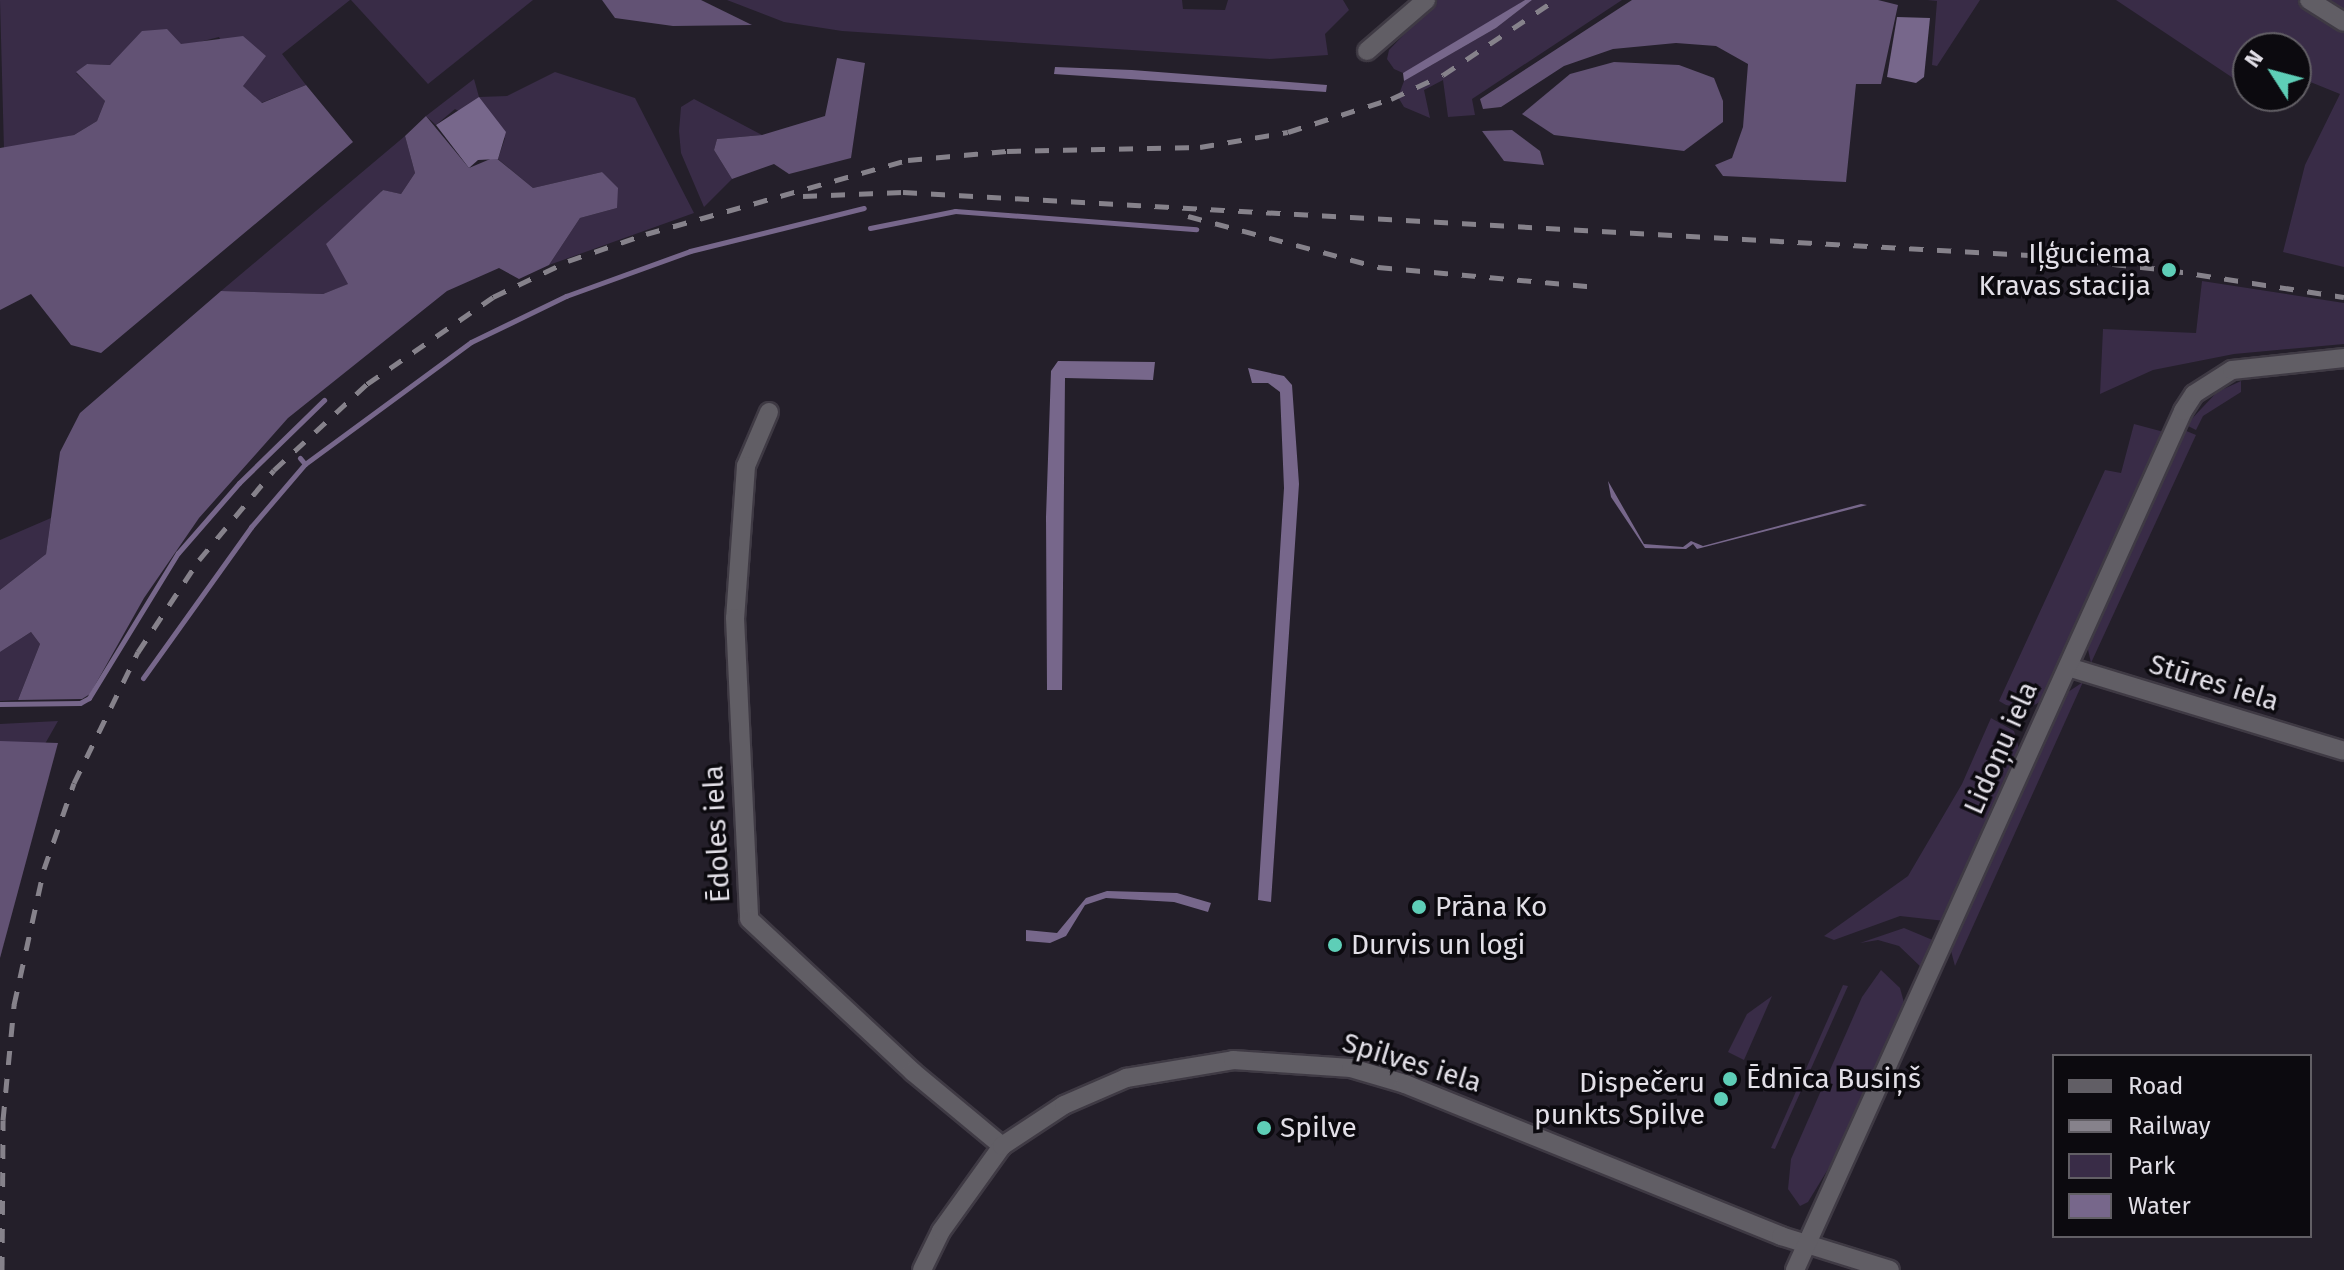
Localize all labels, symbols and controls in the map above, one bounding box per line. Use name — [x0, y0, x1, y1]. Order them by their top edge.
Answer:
north arrow — [2232, 32, 2312, 112]
text: N — [2239, 45, 2269, 73]
place label: Iļģuciema Kravas stacija — [1979, 237, 2151, 303]
marker: Iļģuciema Kravas stacija — [2158, 259, 2180, 281]
street label: Stūres iela — [2145, 647, 2283, 719]
street label: Lidoņu iela — [1957, 677, 2045, 819]
street label: Ēdoles iela — [697, 764, 737, 904]
place label: Prāna Ko — [1435, 890, 1547, 924]
marker: Prāna Ko — [1410, 898, 1428, 916]
place label: Durvis un logi — [1351, 928, 1525, 962]
marker: Durvis un logi — [1326, 936, 1344, 954]
street label: Spilves iela — [1338, 1026, 1486, 1100]
legend — [2052, 1054, 2312, 1238]
place label: Ēdnīca Busiņš — [1746, 1062, 1921, 1096]
place label: Dispečeru punkts Spilve — [1534, 1066, 1705, 1132]
marker: Ēdnīca Busiņš — [1721, 1070, 1739, 1088]
text: Road — [2128, 1072, 2183, 1100]
marker: Dispečeru punkts Spilve — [1712, 1090, 1730, 1108]
place label: Spilve — [1280, 1111, 1357, 1145]
text: Railway — [2128, 1112, 2211, 1140]
marker: Spilve — [1255, 1119, 1273, 1137]
text: Park — [2128, 1152, 2175, 1180]
text: Water — [2128, 1192, 2191, 1220]

